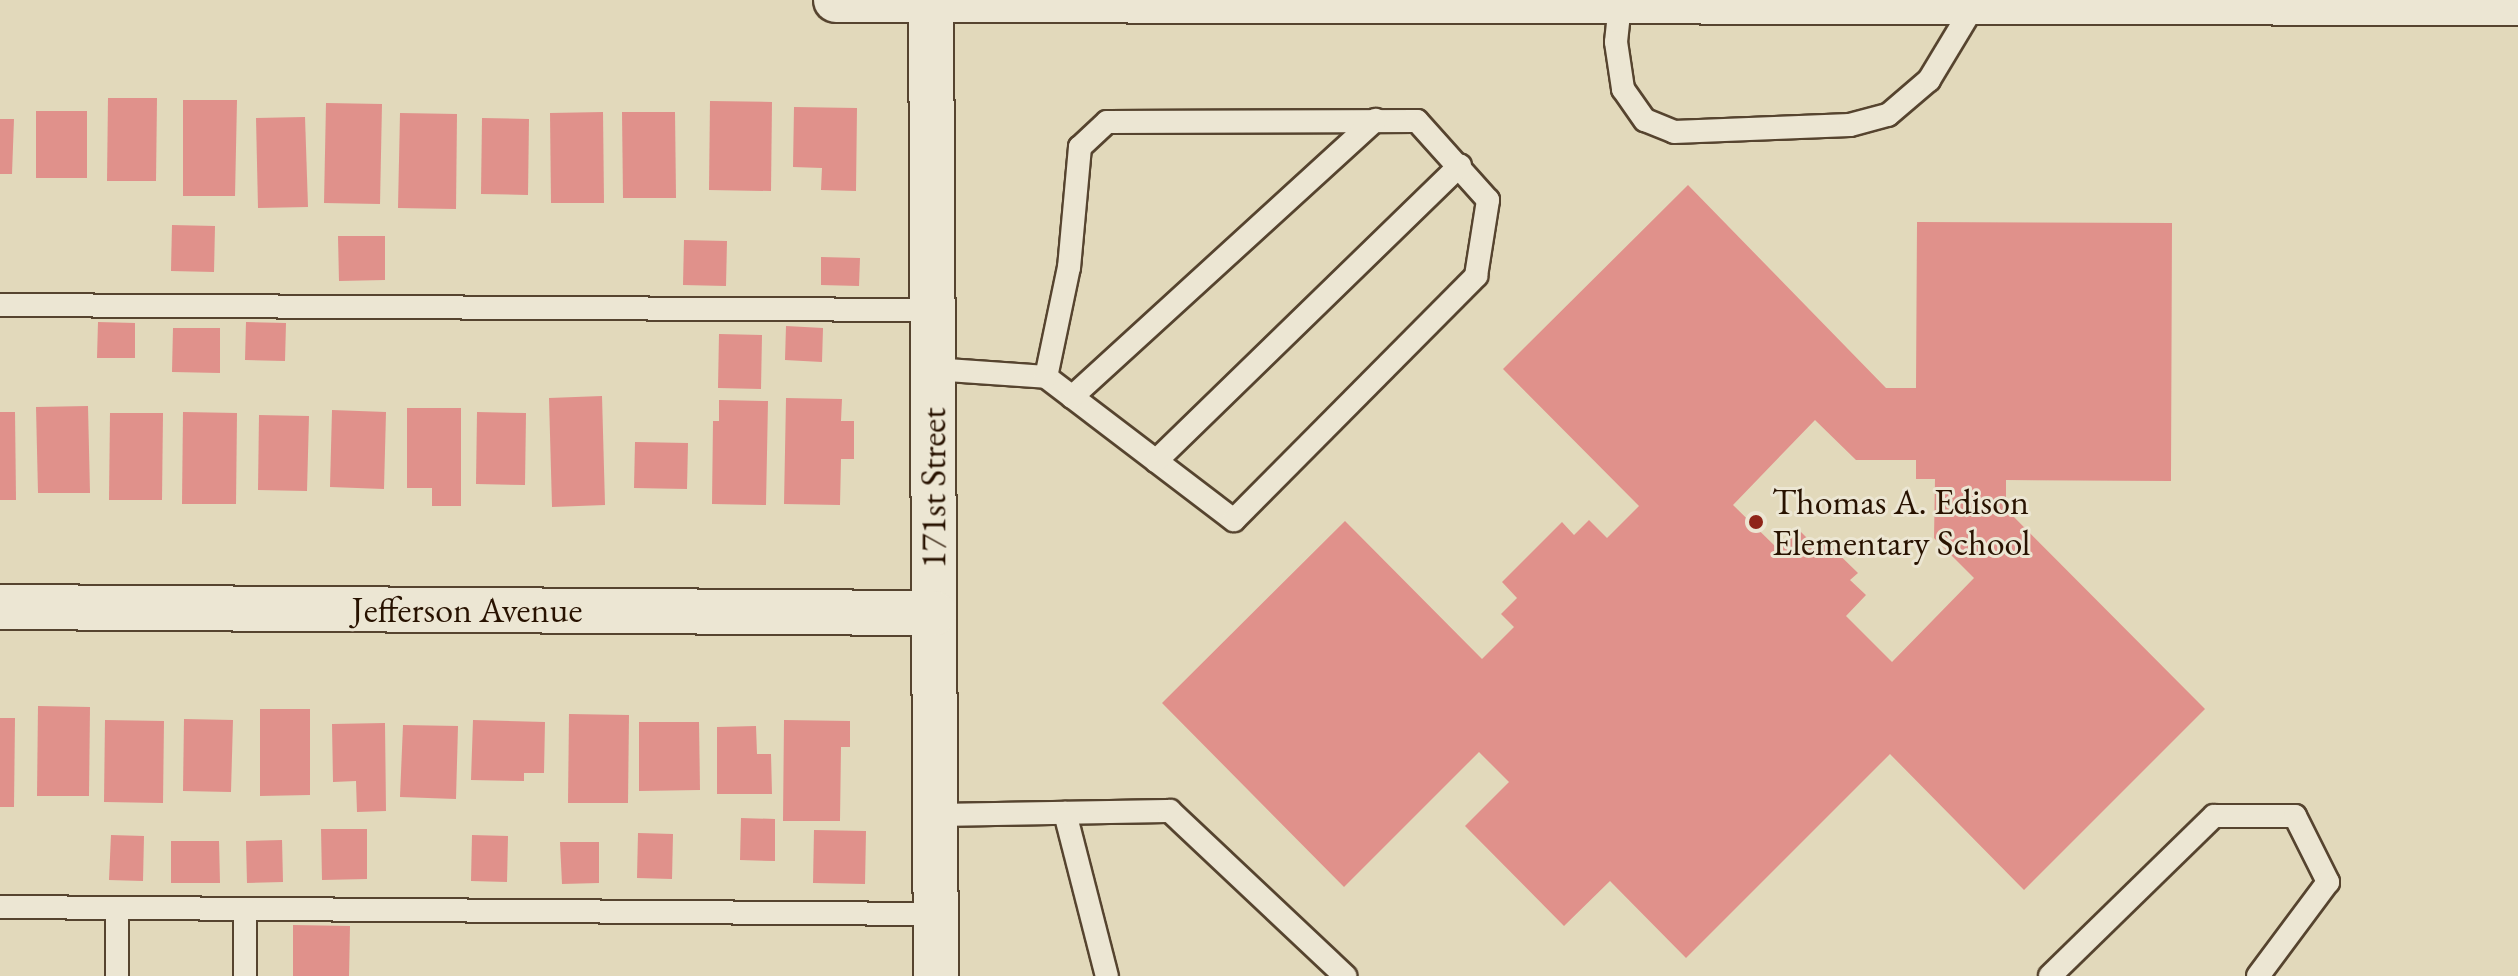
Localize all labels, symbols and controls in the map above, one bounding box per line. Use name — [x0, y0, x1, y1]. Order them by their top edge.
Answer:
street label: 171st Street — [911, 407, 955, 569]
place label: Thomas A. Edison Elementary School — [1772, 479, 2030, 564]
marker: Thomas A. Edison Elementary School — [1747, 513, 1765, 531]
street label: Jefferson Avenue — [351, 588, 583, 632]

